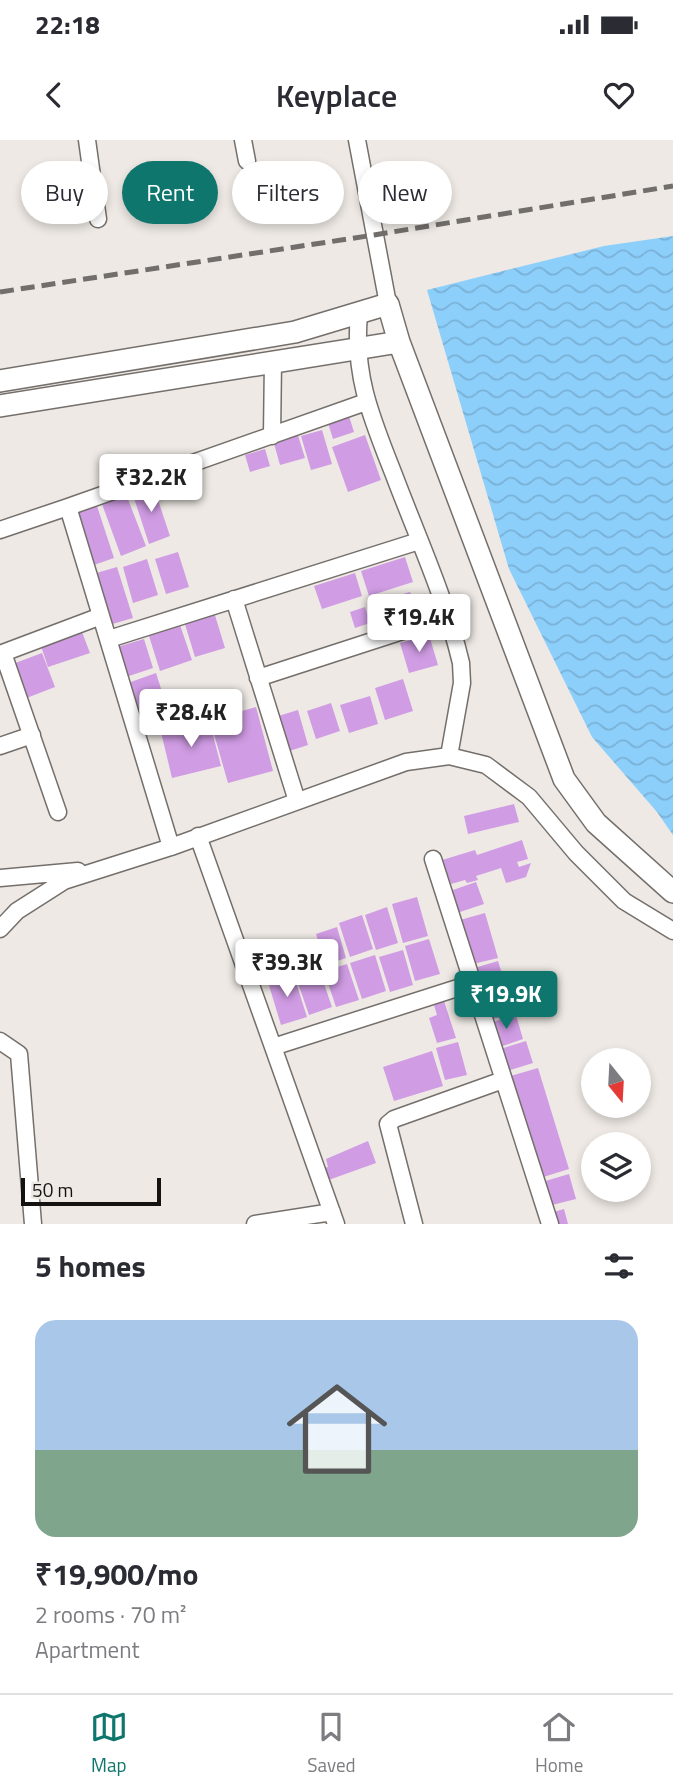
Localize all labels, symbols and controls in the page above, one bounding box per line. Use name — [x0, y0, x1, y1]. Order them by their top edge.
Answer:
text: 22:18 — [35, 5, 100, 44]
text: Keyplace — [276, 71, 397, 119]
icon: back — [35, 76, 73, 114]
icon: heart — [600, 76, 638, 114]
chip: Buy — [21, 161, 108, 224]
chip: Rent — [122, 161, 218, 224]
chip: Filters — [232, 161, 344, 224]
chip: New — [358, 161, 452, 224]
pin: ₹32.2K — [94, 454, 208, 514]
text: ₹32.2K — [115, 459, 187, 494]
pin: ₹19.4K — [362, 594, 476, 654]
text: ₹19.4K — [383, 599, 455, 634]
pin: ₹28.4K — [134, 690, 248, 749]
text: ₹28.4K — [155, 694, 227, 729]
pin: ₹39.3K — [230, 940, 344, 999]
text: ₹39.3K — [251, 944, 323, 979]
pin: ₹19.9K — [449, 972, 563, 1031]
text: ₹19.9K — [470, 976, 542, 1011]
north arrow — [581, 1048, 651, 1118]
map controls — [581, 1048, 651, 1202]
button: layers — [581, 1132, 651, 1202]
scale bar — [21, 1175, 161, 1207]
text: 50 m — [32, 1175, 73, 1204]
text: 5 homes — [35, 1243, 146, 1289]
icon: filters — [600, 1247, 638, 1285]
icon: home — [274, 1366, 400, 1492]
text: ₹19,900/mo — [35, 1551, 199, 1597]
text: 2 rooms · 70 m² — [35, 1597, 186, 1632]
text: Apartment — [35, 1632, 140, 1667]
tab: Map — [90, 1708, 128, 1779]
tab: Saved — [307, 1708, 356, 1779]
tab: Home — [535, 1708, 583, 1779]

